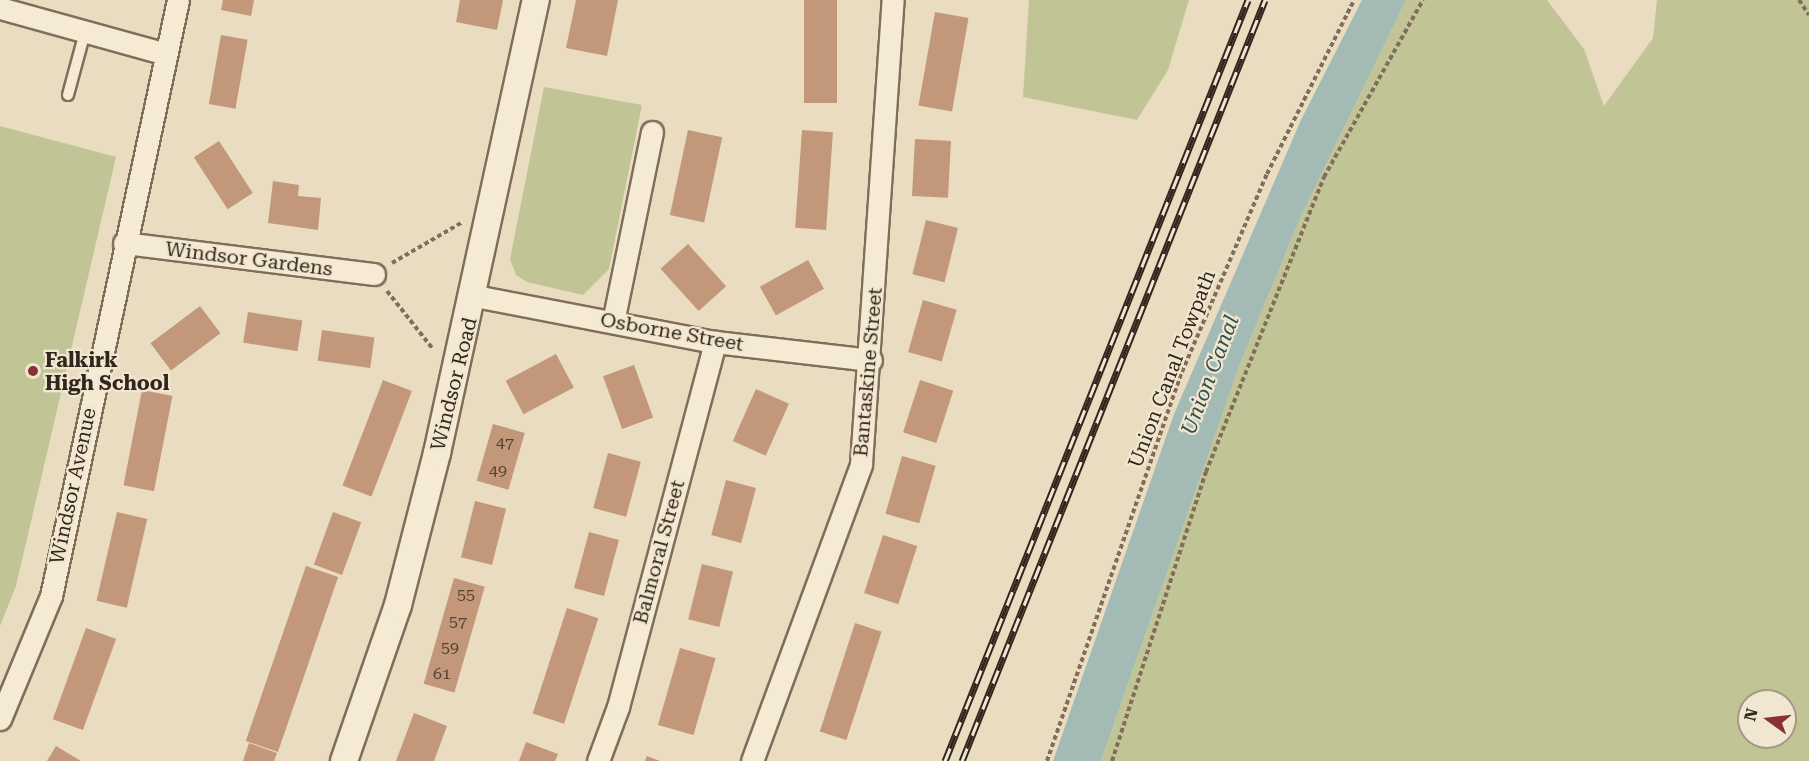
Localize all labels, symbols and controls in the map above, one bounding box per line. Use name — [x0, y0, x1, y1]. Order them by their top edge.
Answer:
street label: Windsor Gardens — [164, 237, 334, 281]
street label: Union Canal Towpath — [1123, 267, 1221, 471]
street label: Bantaskine Street — [849, 286, 887, 458]
street label: Osborne Street — [598, 308, 746, 356]
water label: Union Canal — [1176, 312, 1244, 438]
street label: Windsor Road — [426, 315, 482, 453]
place label: Falkirk High School — [45, 348, 169, 395]
marker: Falkirk High School — [26, 364, 40, 378]
street label: Windsor Avenue — [45, 406, 101, 566]
house number: 47 — [496, 433, 514, 453]
house number: 49 — [489, 461, 507, 481]
street label: Balmoral Street — [628, 477, 690, 627]
house number: 55 — [457, 585, 475, 605]
house number: 57 — [449, 612, 467, 632]
house number: 59 — [441, 638, 459, 658]
house number: 61 — [433, 664, 451, 684]
north arrow — [1737, 689, 1797, 749]
text: N — [1740, 706, 1762, 723]

